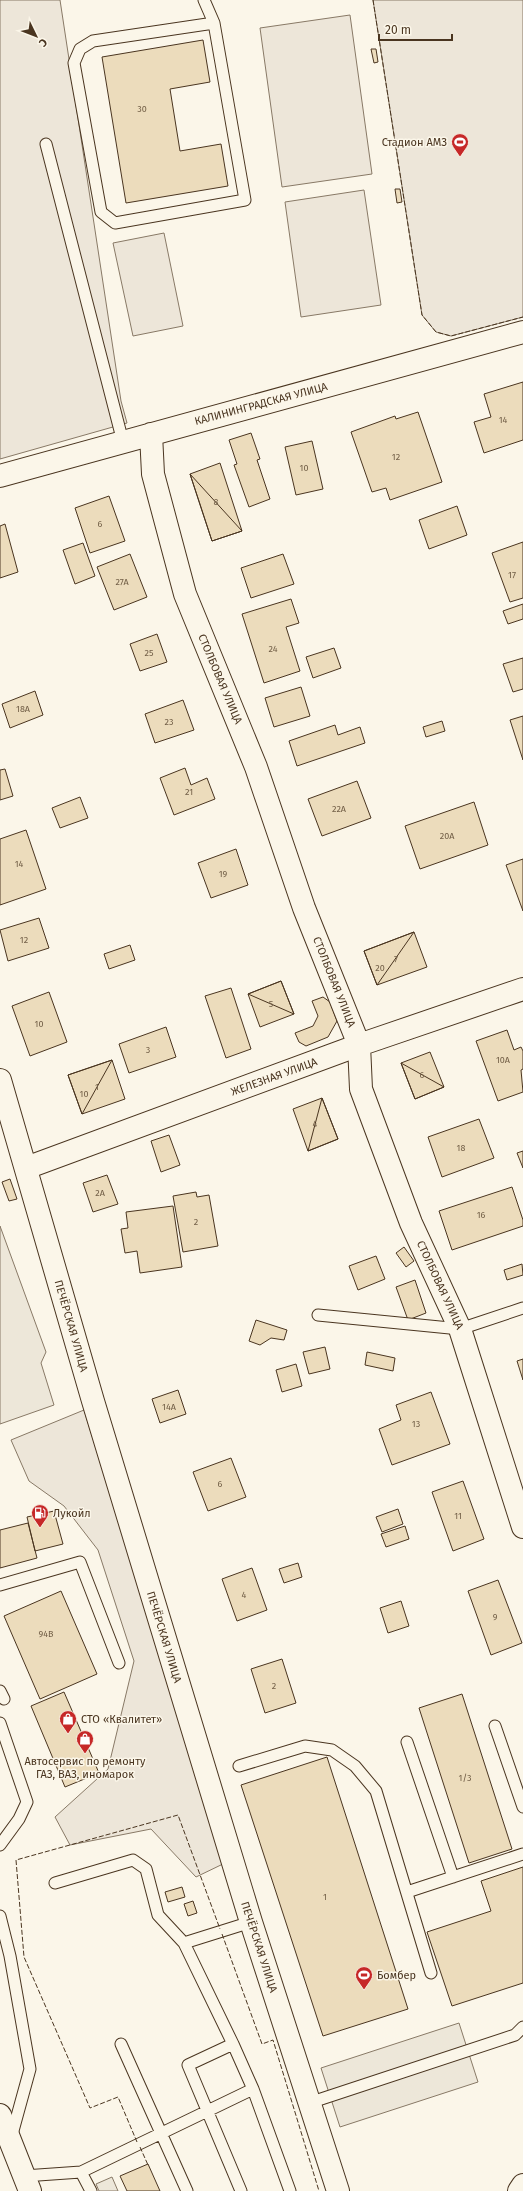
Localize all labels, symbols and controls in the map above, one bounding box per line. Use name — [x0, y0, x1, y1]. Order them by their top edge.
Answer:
north arrow — [16, 16, 56, 56]
scale bar — [379, 16, 452, 42]
text: 20 m — [385, 23, 411, 37]
text: С — [36, 36, 50, 50]
house number: 30 — [137, 104, 147, 114]
sports icon: Стадион АМЗ — [450, 132, 470, 157]
place label: Стадион АМЗ — [382, 136, 447, 149]
street label: КАЛИНИНГРАДСКАЯ УЛИЦА — [193, 380, 329, 428]
house number: 14 — [499, 415, 508, 425]
house number: 12 — [392, 452, 400, 462]
house number: 10 — [300, 463, 308, 473]
house number: 8 — [214, 497, 219, 507]
house number: 6 — [98, 519, 103, 529]
house number: 17 — [508, 570, 516, 580]
house number: 27А — [115, 577, 129, 587]
street label: СТОЛБОВАЯ УЛИЦА — [195, 632, 245, 727]
house number: 24 — [268, 644, 278, 654]
house number: 25 — [145, 648, 154, 658]
house number: 18А — [16, 704, 31, 714]
house number: 23 — [165, 717, 173, 727]
house number: 21 — [185, 787, 193, 797]
house number: 22А — [332, 804, 347, 814]
house number: 20А — [440, 831, 455, 841]
house number: 14 — [15, 859, 24, 869]
house number: 19 — [219, 869, 228, 879]
house number: 12 — [20, 935, 28, 945]
street label: СТОЛБОВАЯ УЛИЦА — [310, 935, 358, 1030]
house number: 7 — [394, 954, 398, 964]
house number: 20 — [375, 963, 385, 973]
house number: 5 — [269, 999, 274, 1009]
house number: 10 — [35, 1019, 43, 1029]
house number: 3 — [146, 1045, 150, 1055]
street label: ЖЕЛЕЗНАЯ УЛИЦА — [229, 1055, 320, 1099]
house number: 10А — [496, 1055, 511, 1065]
house number: 6 — [420, 1070, 425, 1080]
house number: 1 — [95, 1082, 99, 1092]
house number: 10 — [80, 1089, 88, 1099]
house number: 4 — [313, 1119, 318, 1129]
house number: 18 — [457, 1143, 465, 1153]
house number: 2А — [95, 1188, 106, 1198]
house number: 16 — [477, 1210, 486, 1220]
house number: 2 — [194, 1217, 198, 1227]
street label: СТОЛБОВАЯ УЛИЦА — [414, 1238, 467, 1332]
street label: ПЕЧЁРСКАЯ УЛИЦА — [52, 1278, 91, 1374]
house number: 14А — [162, 1402, 177, 1412]
house number: 13 — [412, 1419, 420, 1429]
house number: 6 — [218, 1479, 223, 1489]
fuel station icon: Лукойл — [30, 1503, 50, 1528]
place label: Лукойл — [53, 1507, 91, 1520]
house number: 11 — [454, 1511, 462, 1521]
street label: ПЕЧЁРСКАЯ УЛИЦА — [144, 1589, 185, 1685]
house number: 4 — [242, 1590, 247, 1600]
house number: 9 — [493, 1612, 498, 1622]
house number: 94В — [39, 1629, 54, 1639]
house number: 2 — [272, 1681, 276, 1691]
shop icon: СТО «Квалитет» — [58, 1709, 78, 1734]
place label: СТО «Квалитет» — [81, 1713, 162, 1726]
shop icon: Автосервис по ремонту ГАЗ, ВАЗ, иномарок — [75, 1729, 95, 1754]
place label: Автосервис по ремонту ГАЗ, ВАЗ, иномарок — [25, 1755, 146, 1781]
house number: 1/3 — [459, 1773, 471, 1783]
house number: 1 — [323, 1892, 327, 1902]
street label: ПЕЧЁРСКАЯ УЛИЦА — [238, 1900, 281, 1995]
sports icon: Бомбер — [354, 1965, 374, 1990]
place label: Бомбер — [377, 1969, 416, 1982]

